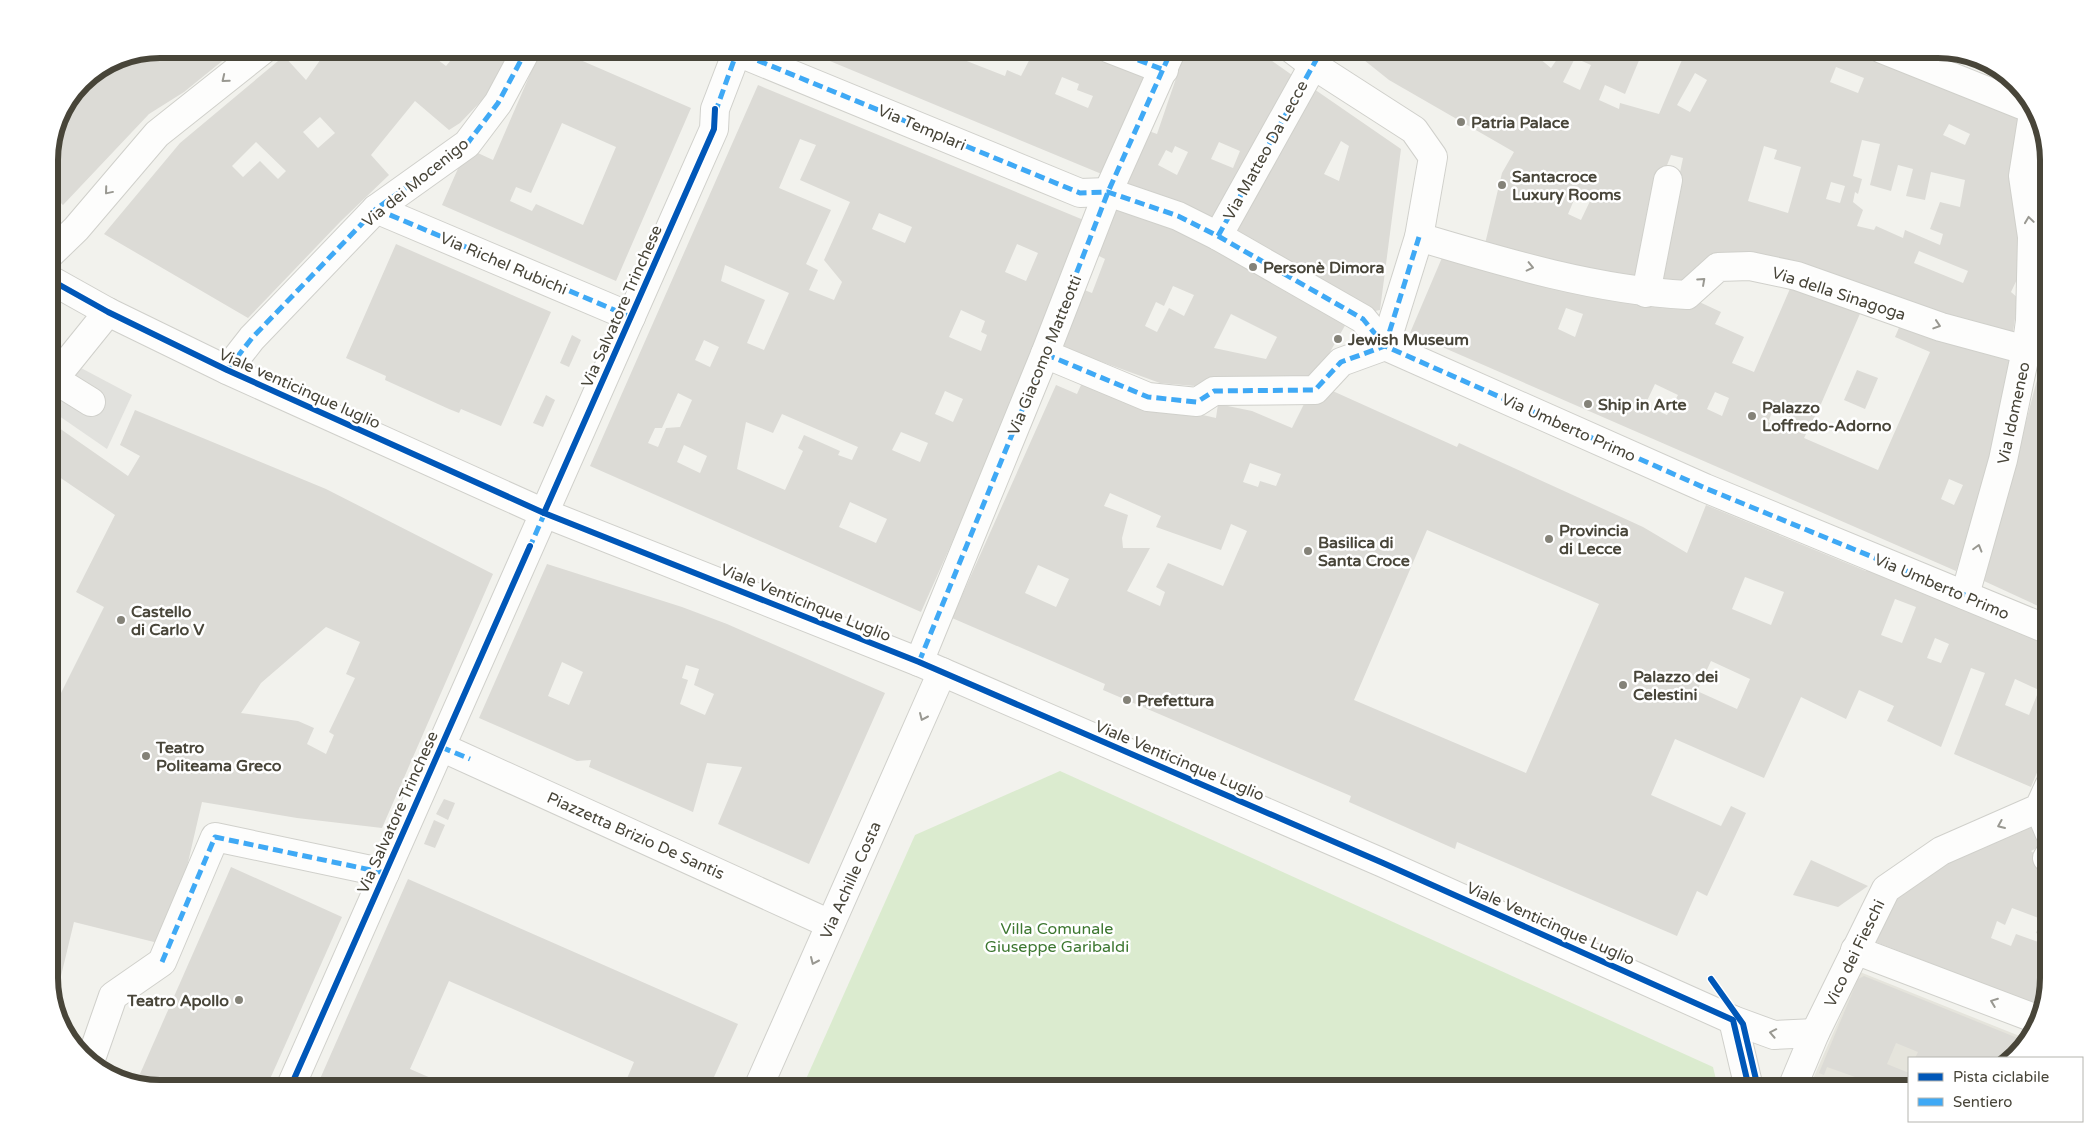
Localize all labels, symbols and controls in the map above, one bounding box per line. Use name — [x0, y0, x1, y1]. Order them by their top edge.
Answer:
one-way arrow — [222, 74, 231, 83]
street label: Via Matteo Da Lecce — [1219, 77, 1313, 224]
street label: Via Templari — [875, 100, 969, 155]
place label: Patria Palace — [1471, 113, 1569, 133]
marker: Patria Palace — [1455, 116, 1467, 128]
street label: Via dei Mocenigo — [358, 134, 473, 232]
place label: Santacroce Luxury Rooms — [1512, 167, 1622, 205]
marker: Santacroce Luxury Rooms — [1496, 179, 1508, 191]
one-way arrow — [106, 185, 114, 194]
one-way arrow — [2024, 215, 2035, 223]
street label: Via Salvatore Trinchese — [577, 222, 667, 391]
street label: Via Richel Rubichi — [437, 228, 570, 300]
place label: Personè Dimora — [1263, 258, 1384, 278]
marker: Personè Dimora — [1247, 261, 1259, 273]
one-way arrow — [1525, 261, 1534, 272]
street label: Via della Sinagoga — [1769, 263, 1908, 325]
street label: Via Giacomo Matteotti — [1004, 272, 1086, 439]
one-way arrow — [1696, 278, 1705, 287]
one-way arrow — [1932, 320, 1940, 330]
place label: Jewish Museum — [1347, 330, 1469, 350]
marker: Jewish Museum — [1332, 333, 1344, 345]
street label: Viale venticinque luglio — [216, 344, 384, 434]
street label: Via Idomeneo — [1993, 360, 2035, 466]
street label: Via Umberto Primo — [1498, 389, 1639, 467]
place label: Ship in Arte — [1598, 395, 1687, 415]
marker: Ship in Arte — [1582, 398, 1594, 410]
place label: Palazzo Loffredo-Adorno — [1762, 398, 1892, 436]
marker: Palazzo Loffredo-Adorno — [1746, 410, 1758, 422]
place label: Provincia di Lecce — [1559, 521, 1629, 559]
place label: Basilica di Santa Croce — [1318, 533, 1410, 571]
marker: Provincia di Lecce — [1543, 533, 1555, 545]
marker: Basilica di Santa Croce — [1302, 545, 1314, 557]
one-way arrow — [1973, 545, 1983, 553]
street label: Via Umberto Primo — [1871, 549, 2012, 624]
street label: Viale Venticinque Luglio — [717, 560, 894, 646]
place label: Castello di Carlo V — [131, 602, 205, 640]
marker: Castello di Carlo V — [115, 614, 127, 626]
place label: Palazzo dei Celestini — [1633, 667, 1718, 705]
marker: Palazzo dei Celestini — [1617, 679, 1629, 691]
place label: Prefettura — [1137, 691, 1214, 711]
marker: Prefettura — [1121, 694, 1133, 706]
one-way arrow — [918, 712, 929, 721]
street label: Viale Venticinque Luglio — [1092, 716, 1267, 806]
street label: Via Salvatore Trinchese — [353, 728, 443, 897]
place label: Teatro Politeama Greco — [155, 738, 282, 776]
marker: Teatro Politeama Greco — [140, 750, 152, 762]
street label: Piazzetta Brizio De Santis — [544, 788, 727, 884]
one-way arrow — [1997, 818, 2006, 829]
street label: Via Achille Costa — [816, 819, 886, 942]
street label: Viale Venticinque Luglio — [1463, 878, 1638, 970]
street label: Vico dei Fieschi — [1820, 896, 1890, 1010]
park label: Villa Comunale Giuseppe Garibaldi — [985, 919, 1129, 957]
one-way arrow — [810, 956, 821, 965]
place label: Teatro Apollo — [126, 991, 229, 1011]
marker: Teatro Apollo — [233, 994, 245, 1006]
one-way arrow — [1990, 998, 1999, 1008]
one-way arrow — [1768, 1028, 1777, 1039]
legend — [1908, 1057, 2083, 1122]
text: Pista ciclabile — [1953, 1068, 2049, 1086]
text: Sentiero — [1953, 1093, 2012, 1111]

